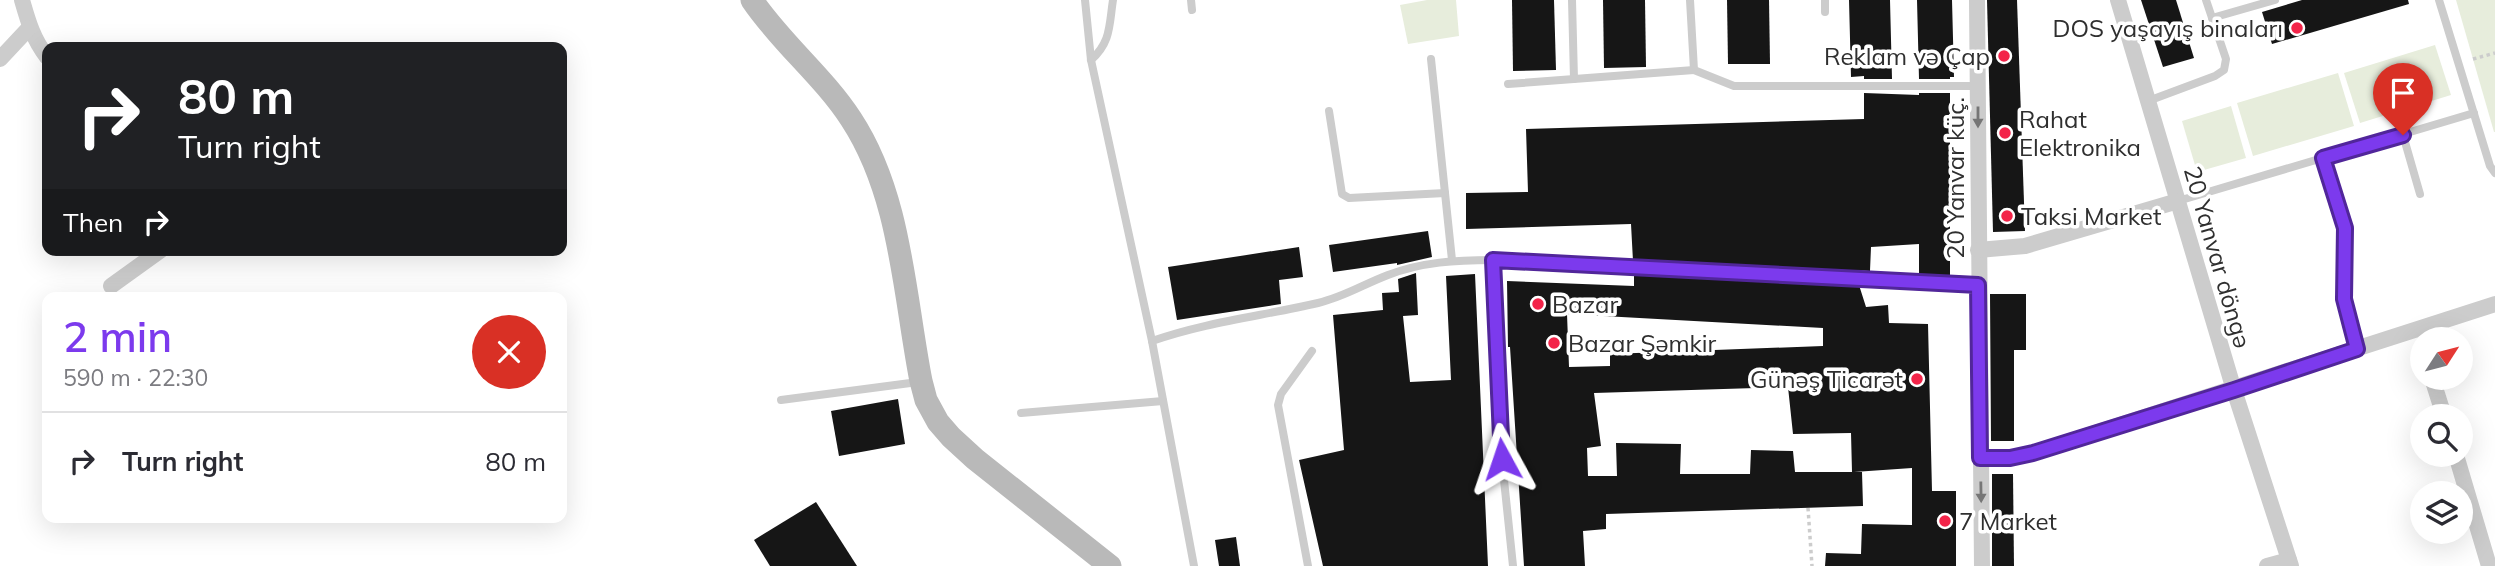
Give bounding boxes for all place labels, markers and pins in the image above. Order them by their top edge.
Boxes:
place label: DOS yaşayış binaları [2053,13,2283,43]
marker: DOS yaşayış binaları [2289,20,2305,36]
place label: Reklam və Çap [1824,41,1990,71]
marker: Reklam və Çap [1996,48,2012,64]
pin [2373,63,2433,135]
place label: Rahat Elektronika [2019,104,2141,162]
marker: Rahat Elektronika [1997,125,2013,141]
place label: Taksi Market [2021,201,2161,231]
marker: Taksi Market [1999,208,2015,224]
place label: Bazar [1552,289,1618,319]
marker: Bazar [1530,296,1546,312]
place label: Bazar Şəmkir [1568,328,1717,358]
marker: Bazar Şəmkir [1546,335,1562,351]
place label: Günəş Ticarət [1750,364,1903,394]
marker: Günəş Ticarət [1909,371,1925,387]
place label: 7 Market [1959,506,2057,536]
marker: 7 Market [1937,513,1953,529]

